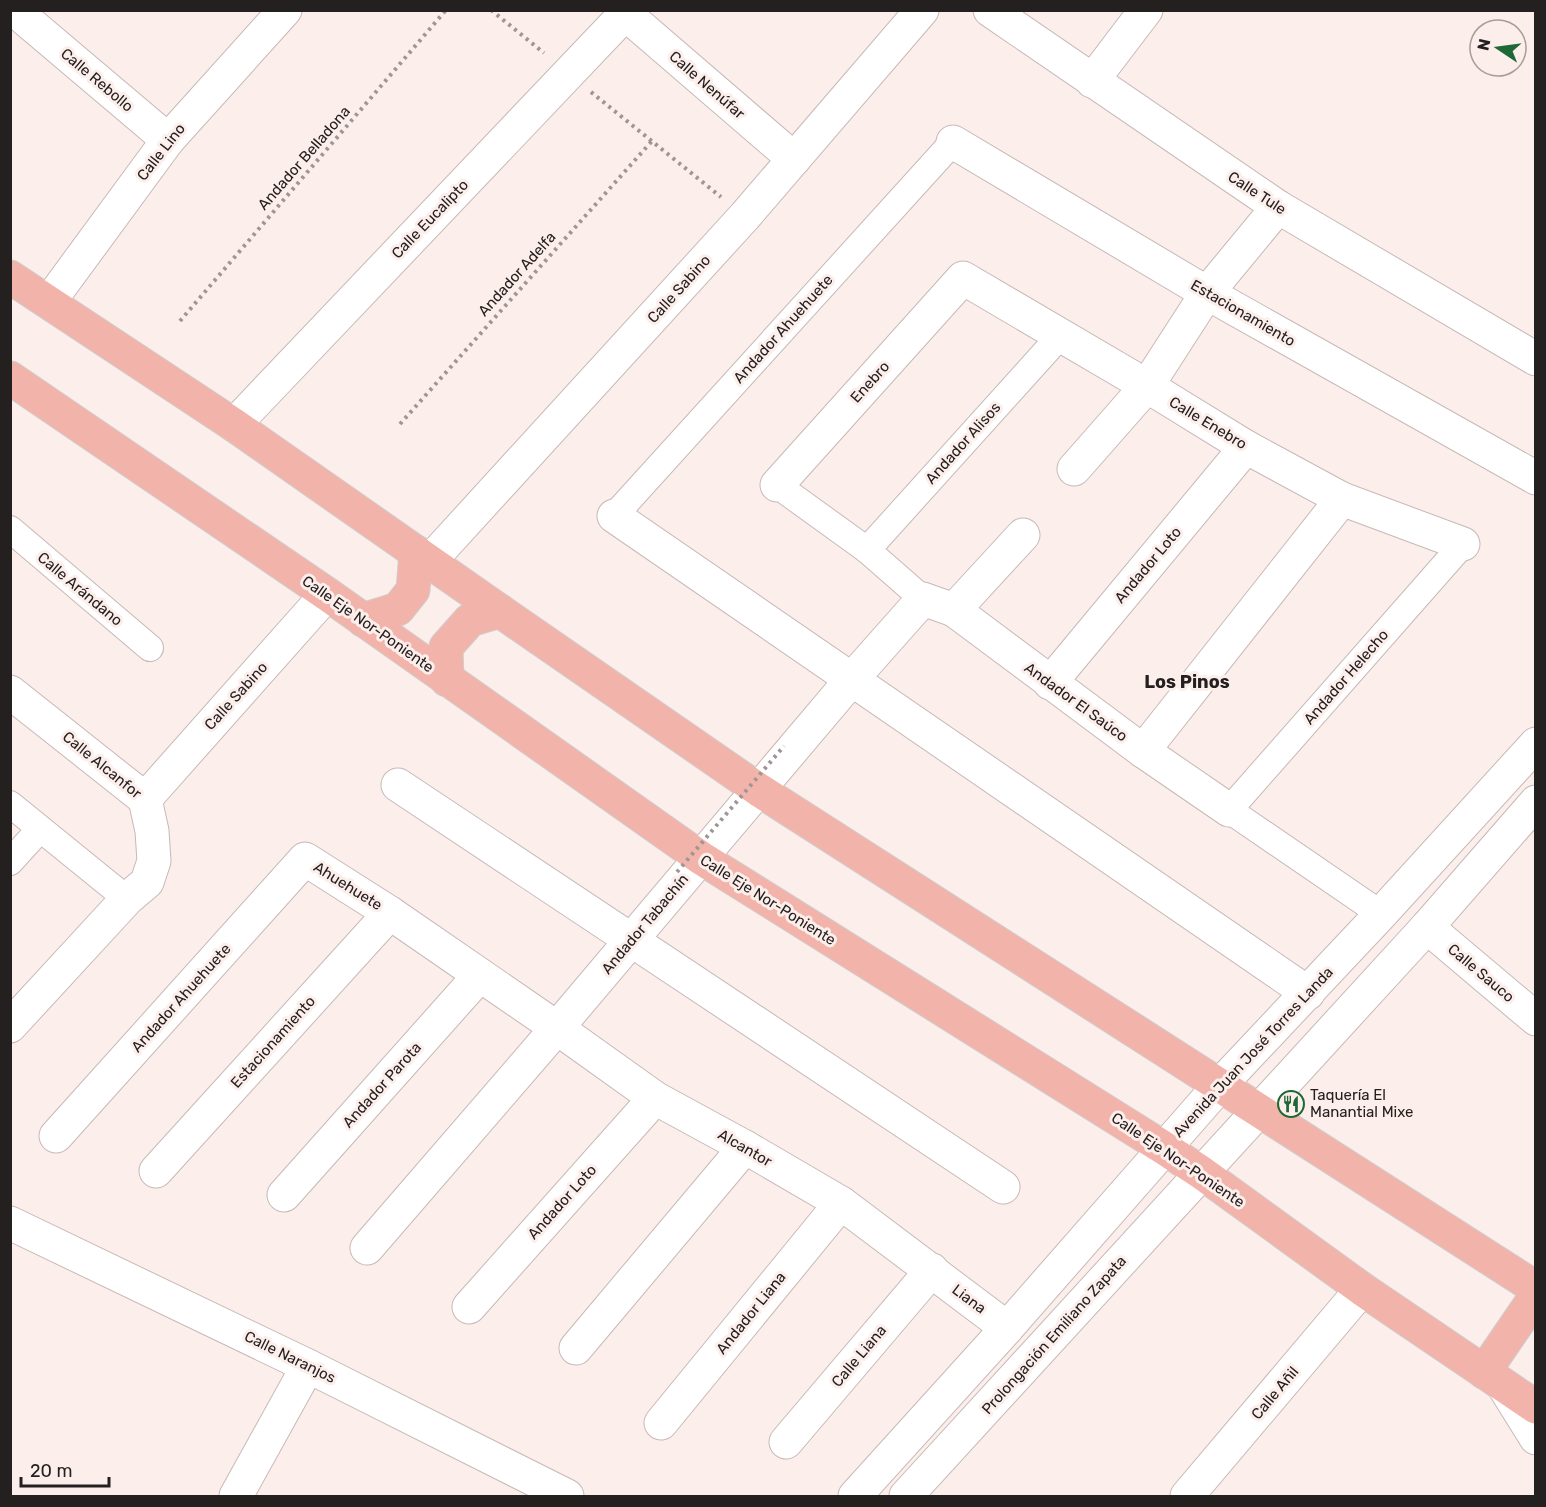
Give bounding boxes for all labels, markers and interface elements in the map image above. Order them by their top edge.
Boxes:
north arrow [1468,18,1528,78]
text: N [1473,37,1494,52]
street label: Calle Rebollo [57,44,137,116]
street label: Calle Nenúfar [666,47,749,123]
street label: Andador Belladona [254,102,354,214]
street label: Calle Lino [133,120,189,184]
street label: Calle Tule [1224,168,1290,218]
street label: Calle Eucalipto [388,176,472,262]
street label: Andador Adelfa [474,228,560,320]
street label: Calle Sabino [644,251,714,327]
street label: Andador Ahuehuete [729,271,837,387]
street label: Estacionamiento [1188,276,1298,350]
street label: Enebro [847,358,893,406]
street label: Calle Enebro [1166,393,1250,453]
street label: Andador Alisos [922,398,1005,488]
street label: Andador Loto [1111,523,1185,607]
street label: Calle Arándano [34,548,126,630]
street label: Calle Eje Nor-Poniente [299,572,437,676]
street label: Andador Helecho [1300,626,1392,728]
street label: Calle Sabino [201,658,271,734]
street label: Andador El Saúco [1021,659,1131,745]
district label: Los Pinos [1144,671,1230,693]
street label: Calle Alcanfor [59,728,145,803]
street label: Calle Eje Nor-Poniente [697,851,839,949]
street label: Ahuehuete [310,858,386,914]
street label: Andador Tabachín [598,870,692,978]
street label: Andador Ahuehuete [127,940,235,1056]
street label: Calle Sauco [1444,940,1518,1006]
street label: Avenida Juan José Torres Landa [1169,963,1337,1141]
street label: Estacionamiento [227,992,319,1092]
street label: Andador Parota [339,1039,425,1131]
place label: Taquería El Manantial Mixe [1310,1086,1413,1121]
restaurant icon: Taquería El Manantial Mixe [1276,1089,1306,1119]
street label: Calle Eje Nor-Poniente [1108,1109,1248,1211]
street label: Alcantor [715,1125,775,1171]
street label: Andador Loto [524,1161,600,1243]
street label: Prolongación Emiliano Zapata [978,1252,1130,1418]
street label: Andador Liana [712,1268,790,1358]
street label: Liana [949,1280,989,1318]
street label: Calle Liana [828,1321,890,1391]
street label: Calle Naranjos [241,1327,339,1387]
street label: Calle Añil [1248,1363,1302,1423]
scale bar [21,1450,110,1488]
text: 20 m [30,1460,72,1482]

